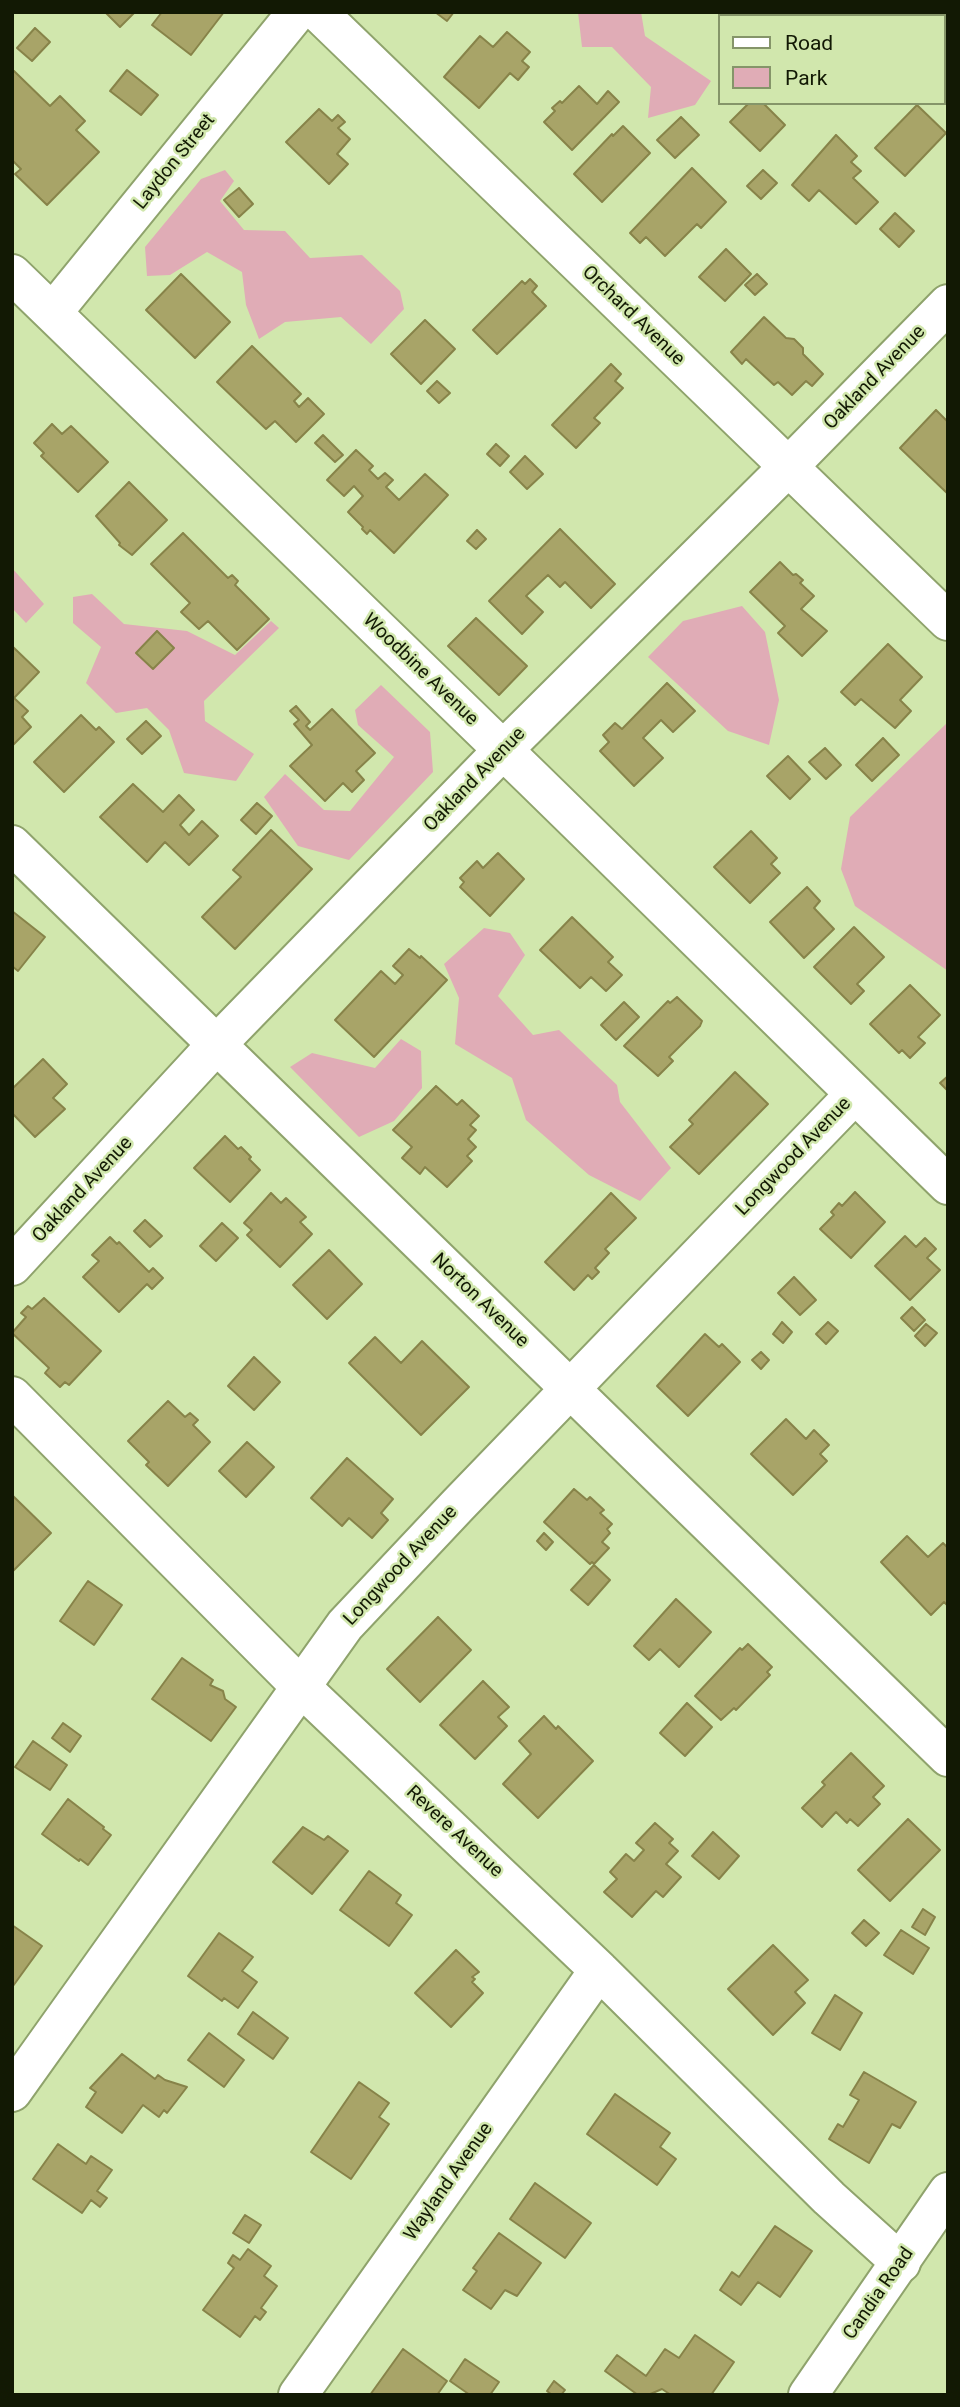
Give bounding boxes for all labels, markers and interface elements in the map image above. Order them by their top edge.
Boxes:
legend [718,14,946,105]
text: Road [785,31,833,55]
text: Park [785,66,827,90]
street label: Laydon Street [130,110,220,214]
street label: Orchard Avenue [577,261,689,371]
street label: Oakland Avenue [820,321,930,435]
street label: Woodbine Avenue [358,609,482,731]
street label: Oakland Avenue [420,723,530,837]
street label: Longwood Avenue [732,1093,856,1221]
street label: Oakland Avenue [28,1132,138,1248]
street label: Norton Avenue [427,1249,533,1353]
street label: Longwood Avenue [340,1501,462,1631]
street label: Revere Avenue [401,1781,507,1883]
street label: Wayland Avenue [400,2119,498,2245]
street label: Candia Road [839,2244,919,2344]

